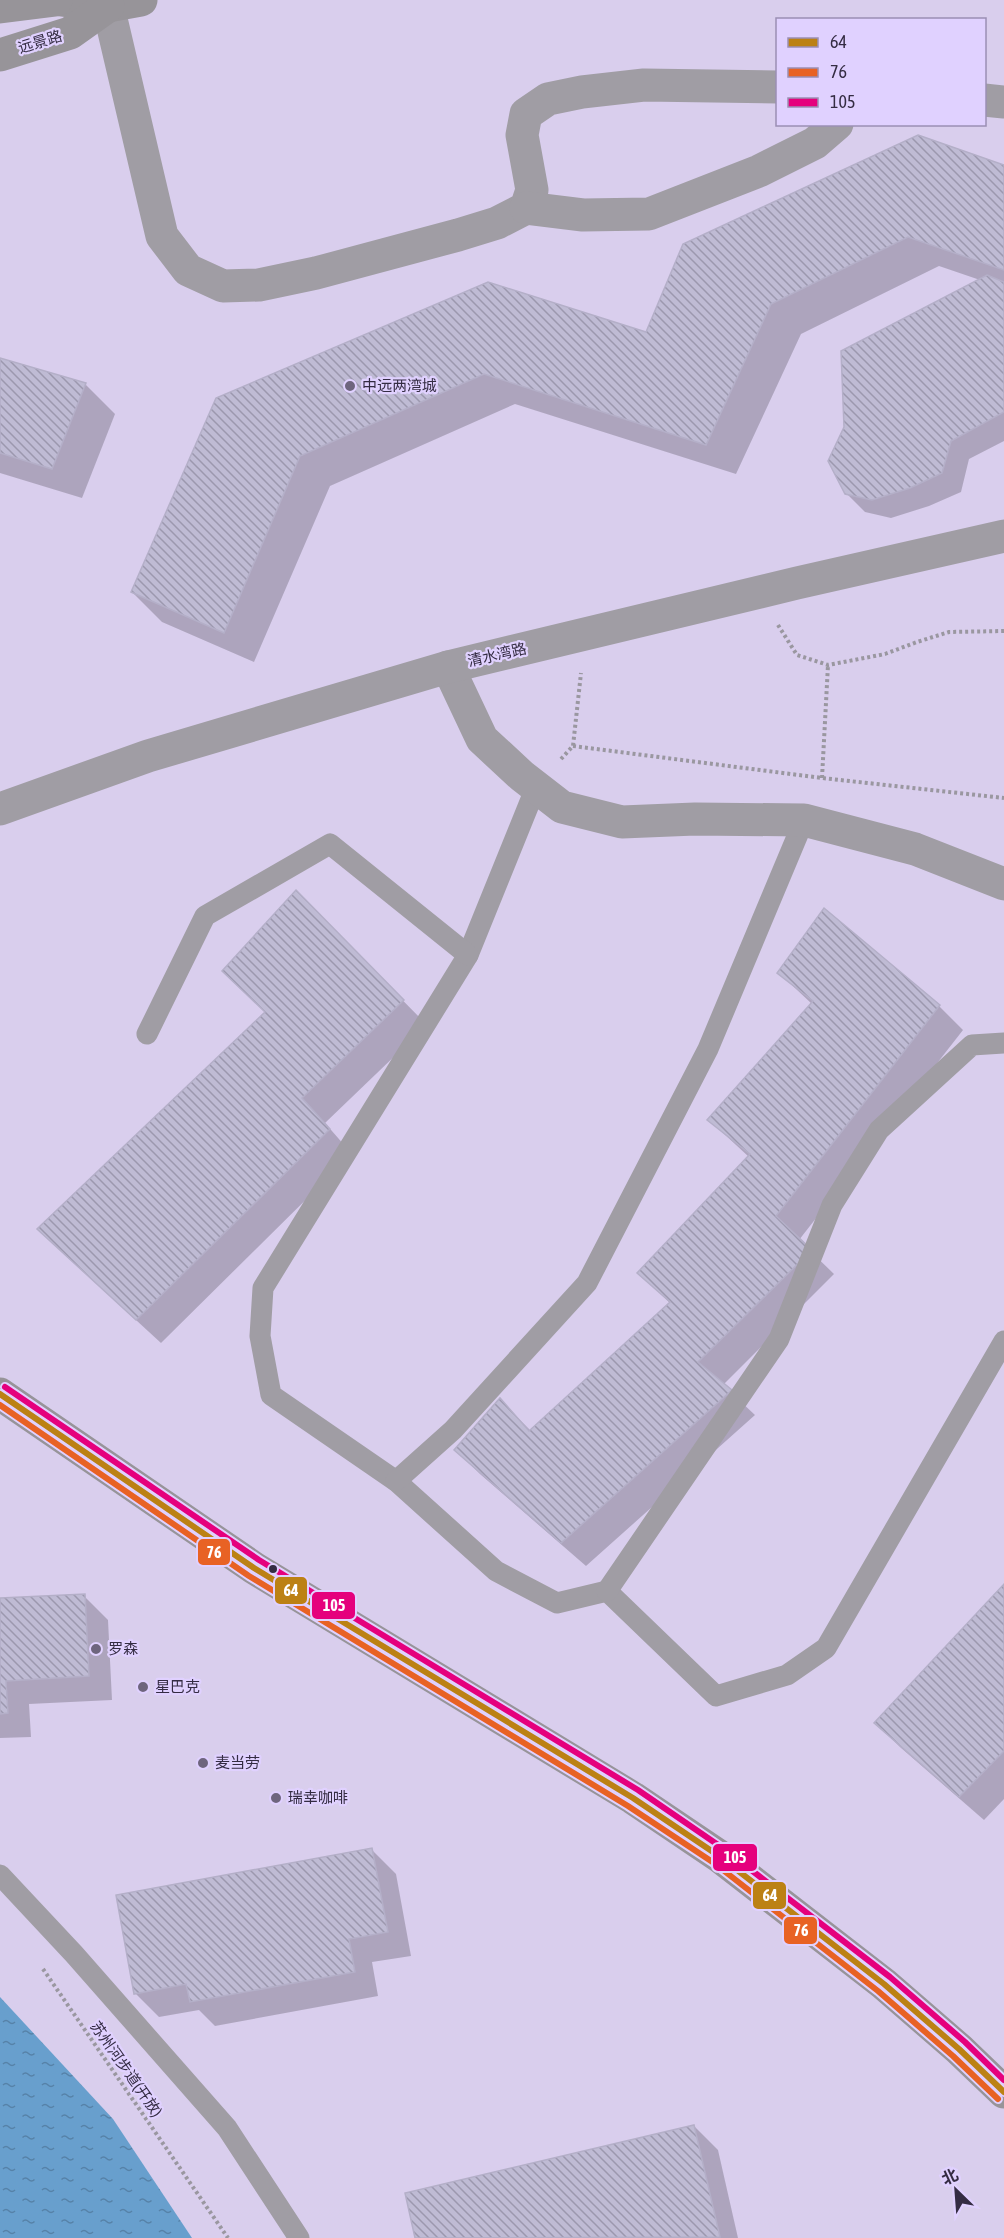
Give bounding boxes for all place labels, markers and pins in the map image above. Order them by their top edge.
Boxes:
place label: 中远两湾城 [362,377,437,394]
marker: 中远两湾城 [343,379,357,393]
unlabelled marker [267,1563,279,1575]
place label: 罗森 [108,1640,138,1657]
marker: 罗森 [89,1642,103,1656]
place label: 星巴克 [155,1678,200,1695]
marker: 星巴克 [136,1680,150,1694]
place label: 麦当劳 [215,1754,260,1771]
marker: 麦当劳 [196,1756,210,1770]
place label: 瑞幸咖啡 [288,1789,348,1806]
marker: 瑞幸咖啡 [269,1791,283,1805]

